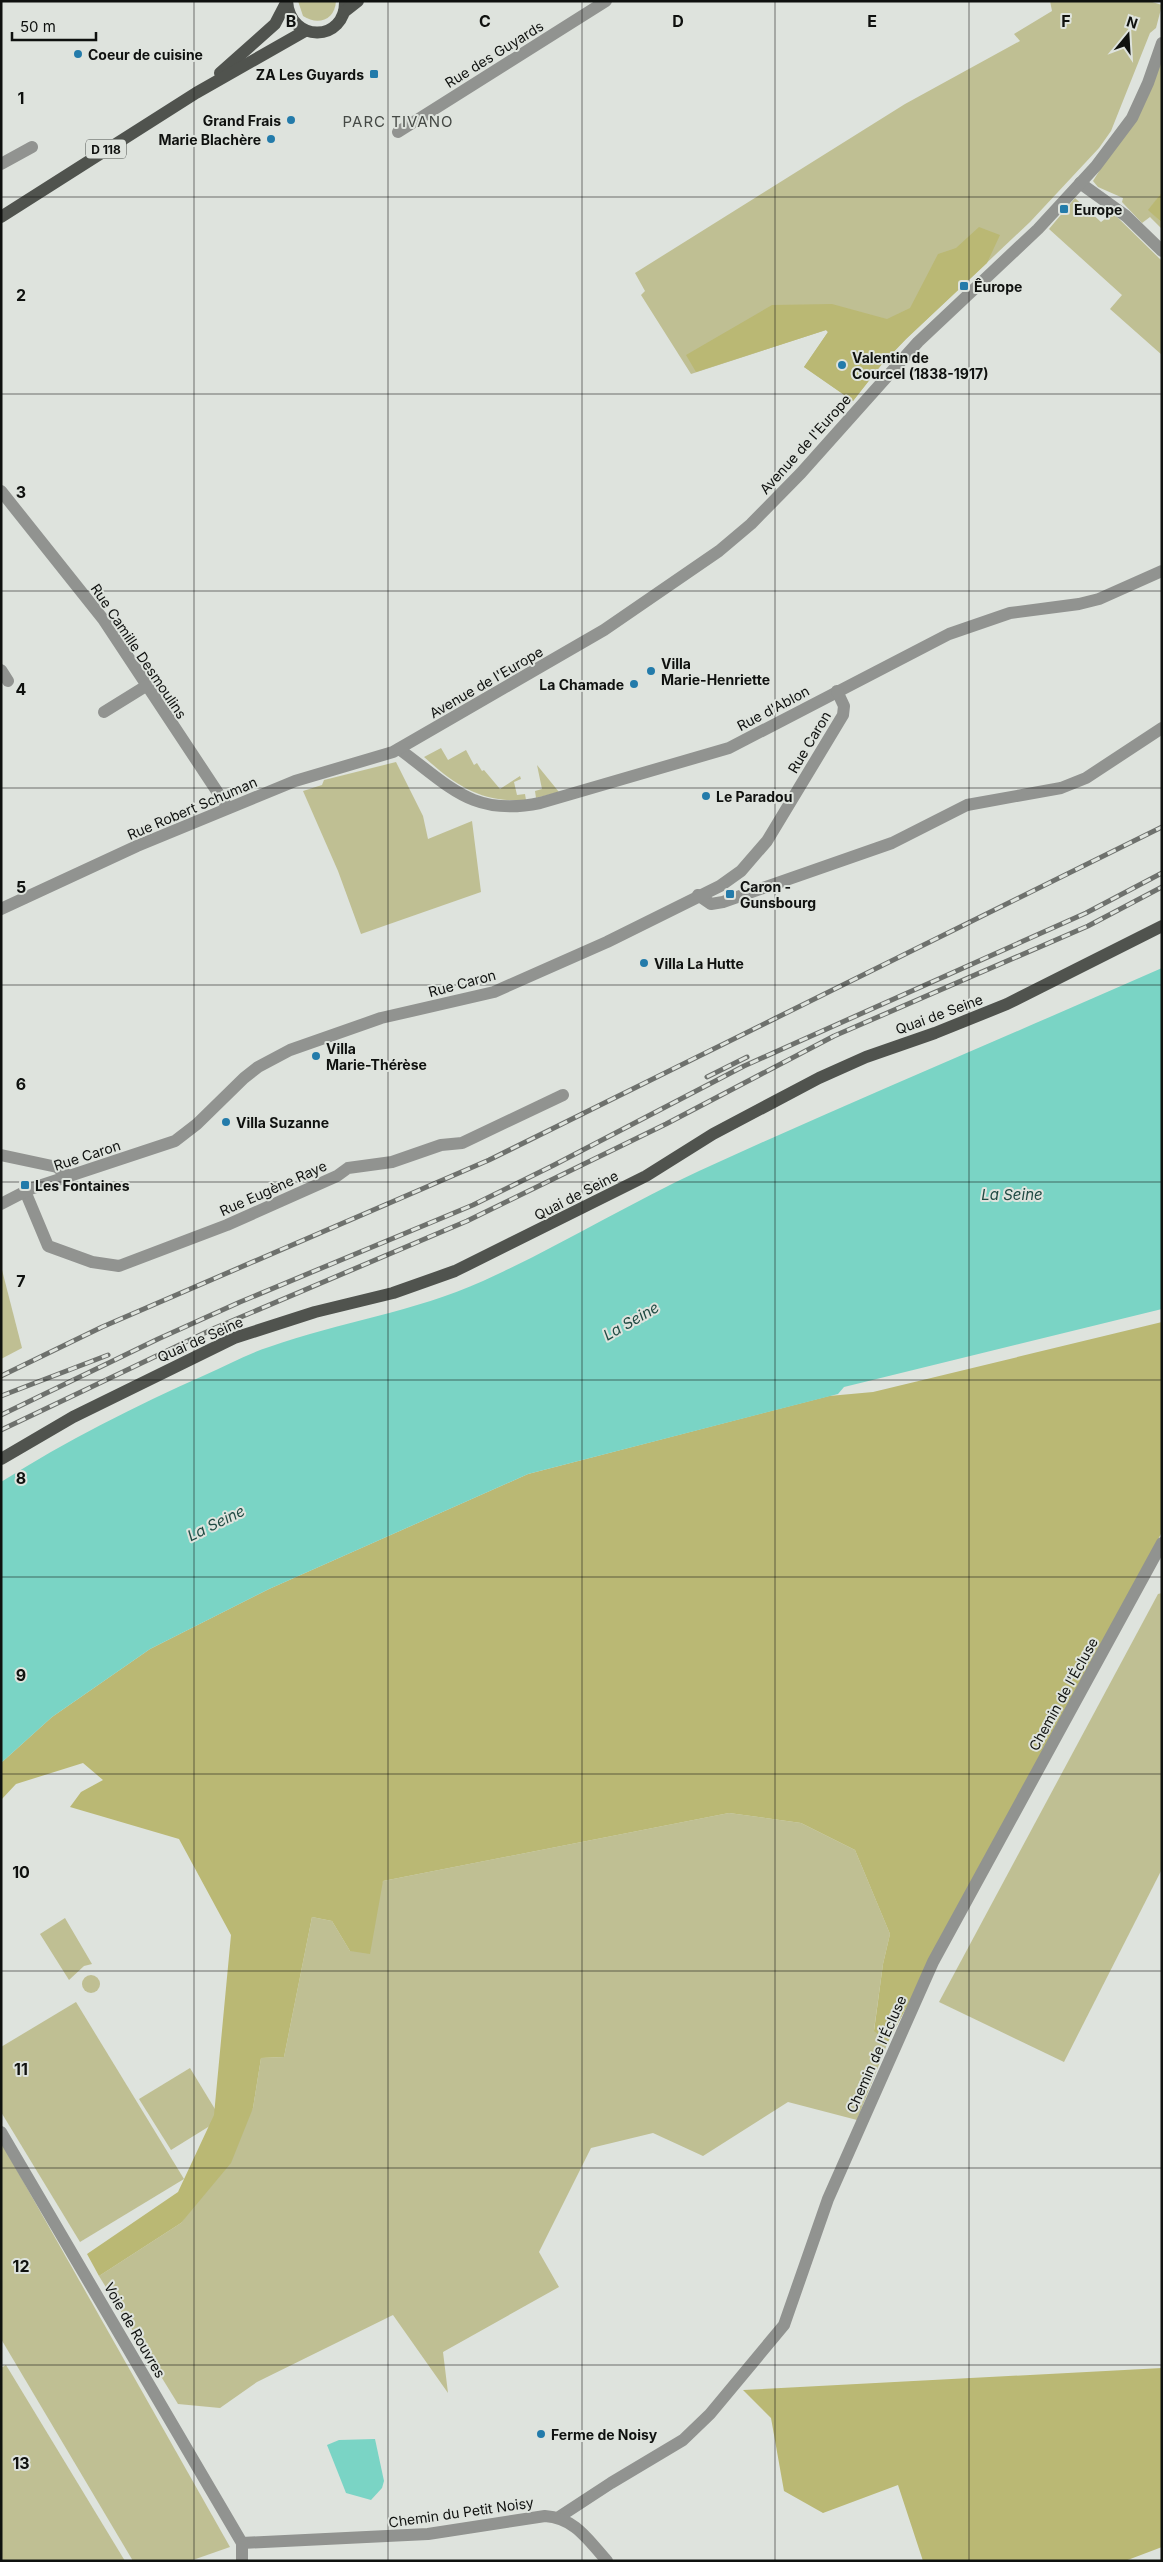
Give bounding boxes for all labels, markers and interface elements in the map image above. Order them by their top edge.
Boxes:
scale bar [12,10,96,42]
north arrow [1103,10,1153,60]
text: B [286,11,296,31]
text: C [479,11,491,31]
text: D [672,11,684,31]
text: E [867,11,877,31]
text: F [1061,11,1071,31]
text: N [1124,12,1140,32]
text: 50 m [20,17,56,36]
street label: Rue des Guyards [442,17,546,91]
place label: Coeur de cuisine [88,46,203,63]
marker: Coeur de cuisine [72,48,84,60]
place label: ZA Les Guyards [256,66,364,83]
marker: ZA Les Guyards [368,68,380,80]
text: 1 [18,88,24,108]
place label: Grand Frais [203,112,281,129]
district label: PARC TIVANO [343,112,453,131]
marker: Grand Frais [285,114,297,126]
place label: Marie Blachère [158,131,261,148]
marker: Marie Blachère [265,133,277,145]
road number: D 118 [86,140,126,158]
place label: Europe [1074,201,1122,218]
marker: Europe [1058,203,1070,215]
place label: Êurope [974,277,1022,295]
marker: Êurope [958,280,970,292]
text: 2 [16,285,26,305]
place label: Valentin de Courcel (1838-1917) [852,349,988,382]
marker: Valentin de Courcel (1838-1917) [836,359,848,371]
street label: Avenue de l'Europe [756,391,854,497]
text: 3 [16,482,26,502]
street label: Rue Camille Desmoulins [87,580,191,722]
street label: Avenue de l'Europe [426,643,546,721]
place label: Villa Marie-Henriette [661,655,770,688]
marker: Villa Marie-Henriette [645,665,657,677]
place label: La Chamade [539,676,624,693]
marker: La Chamade [628,678,640,690]
text: 4 [16,679,27,699]
street label: Rue d'Ablon [734,682,812,734]
street label: Rue Caron [784,708,834,776]
street label: Rue Robert Schuman [125,773,259,843]
place label: Le Paradou [716,788,792,805]
marker: Le Paradou [700,790,712,802]
text: 5 [16,877,26,897]
place label: Caron - Gunsbourg [740,878,816,911]
marker: Caron - Gunsbourg [724,888,736,900]
place label: Villa La Hutte [654,955,744,972]
marker: Villa La Hutte [638,957,650,969]
street label: Rue Caron [426,966,498,1000]
street label: Quai de Seine [893,990,985,1038]
place label: Villa Marie-Thérèse [326,1040,427,1073]
marker: Villa Marie-Thérèse [310,1050,322,1062]
text: 6 [16,1074,26,1094]
place label: Villa Suzanne [236,1114,329,1131]
marker: Villa Suzanne [220,1116,232,1128]
street label: Rue Caron [51,1136,123,1174]
street label: Rue Eugène Raye [217,1157,329,1219]
street label: Quai de Seine [531,1167,621,1223]
place label: Les Fontaines [35,1177,130,1194]
marker: Les Fontaines [19,1179,31,1191]
water label: La Seine [981,1185,1043,1204]
text: 7 [16,1271,26,1291]
water label: La Seine [600,1297,662,1345]
street label: Quai de Seine [155,1313,245,1365]
text: 8 [16,1468,26,1488]
water label: La Seine [184,1501,248,1545]
street label: Chemin de l'Écluse [1025,1635,1101,1753]
text: 9 [16,1665,26,1685]
text: 10 [12,1862,30,1882]
street label: Chemin de l'Écluse [843,1993,909,2115]
text: 11 [14,2059,28,2079]
text: 12 [13,2256,29,2276]
street label: Voie de Rouvres [101,2279,169,2381]
place label: Ferme de Noisy [551,2426,658,2443]
marker: Ferme de Noisy [535,2428,547,2440]
text: 13 [12,2453,30,2473]
street label: Chemin du Petit Noisy [387,2493,535,2531]

